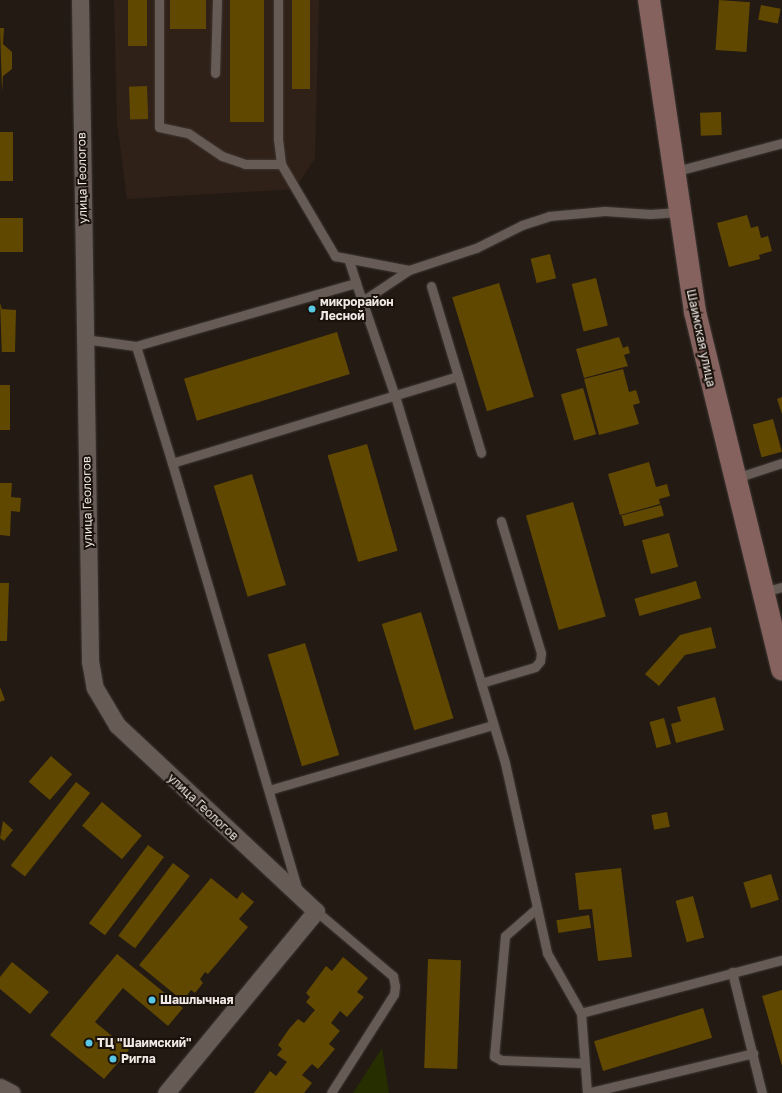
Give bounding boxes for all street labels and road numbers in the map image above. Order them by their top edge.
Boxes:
street label: улица Геологов [74,132,90,224]
street label: Шаимская улица [684,288,718,388]
street label: улица Геологов [79,456,95,548]
street label: улица Геологов [165,771,241,843]

